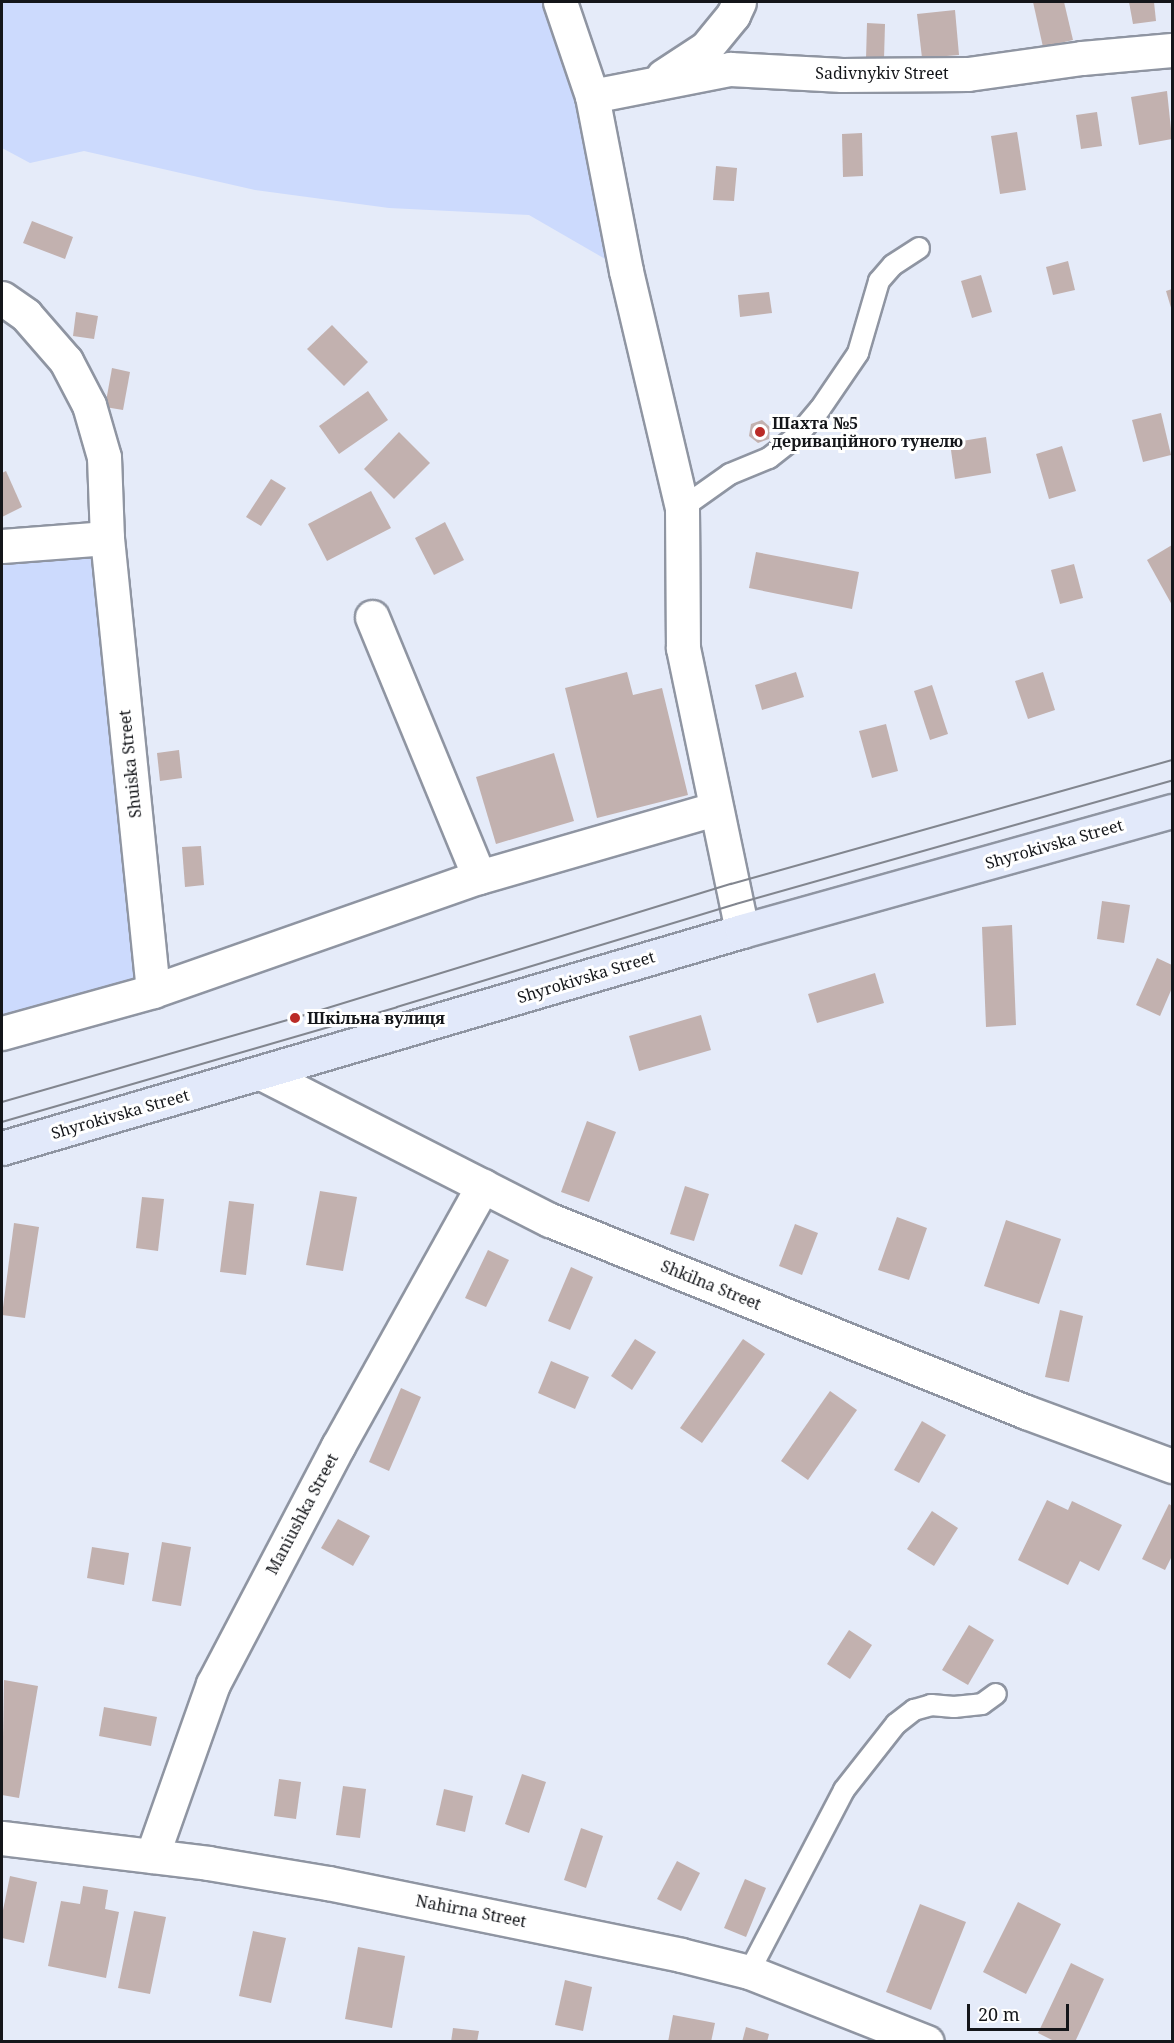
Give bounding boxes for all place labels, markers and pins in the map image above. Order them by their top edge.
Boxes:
place label: Шахта №5 дериваційного тунелю [772,413,963,451]
marker: Шахта №5 дериваційного тунелю [753,425,767,439]
place label: Шкільна вулиця [307,1008,445,1028]
marker: Шкільна вулиця [288,1011,302,1025]

